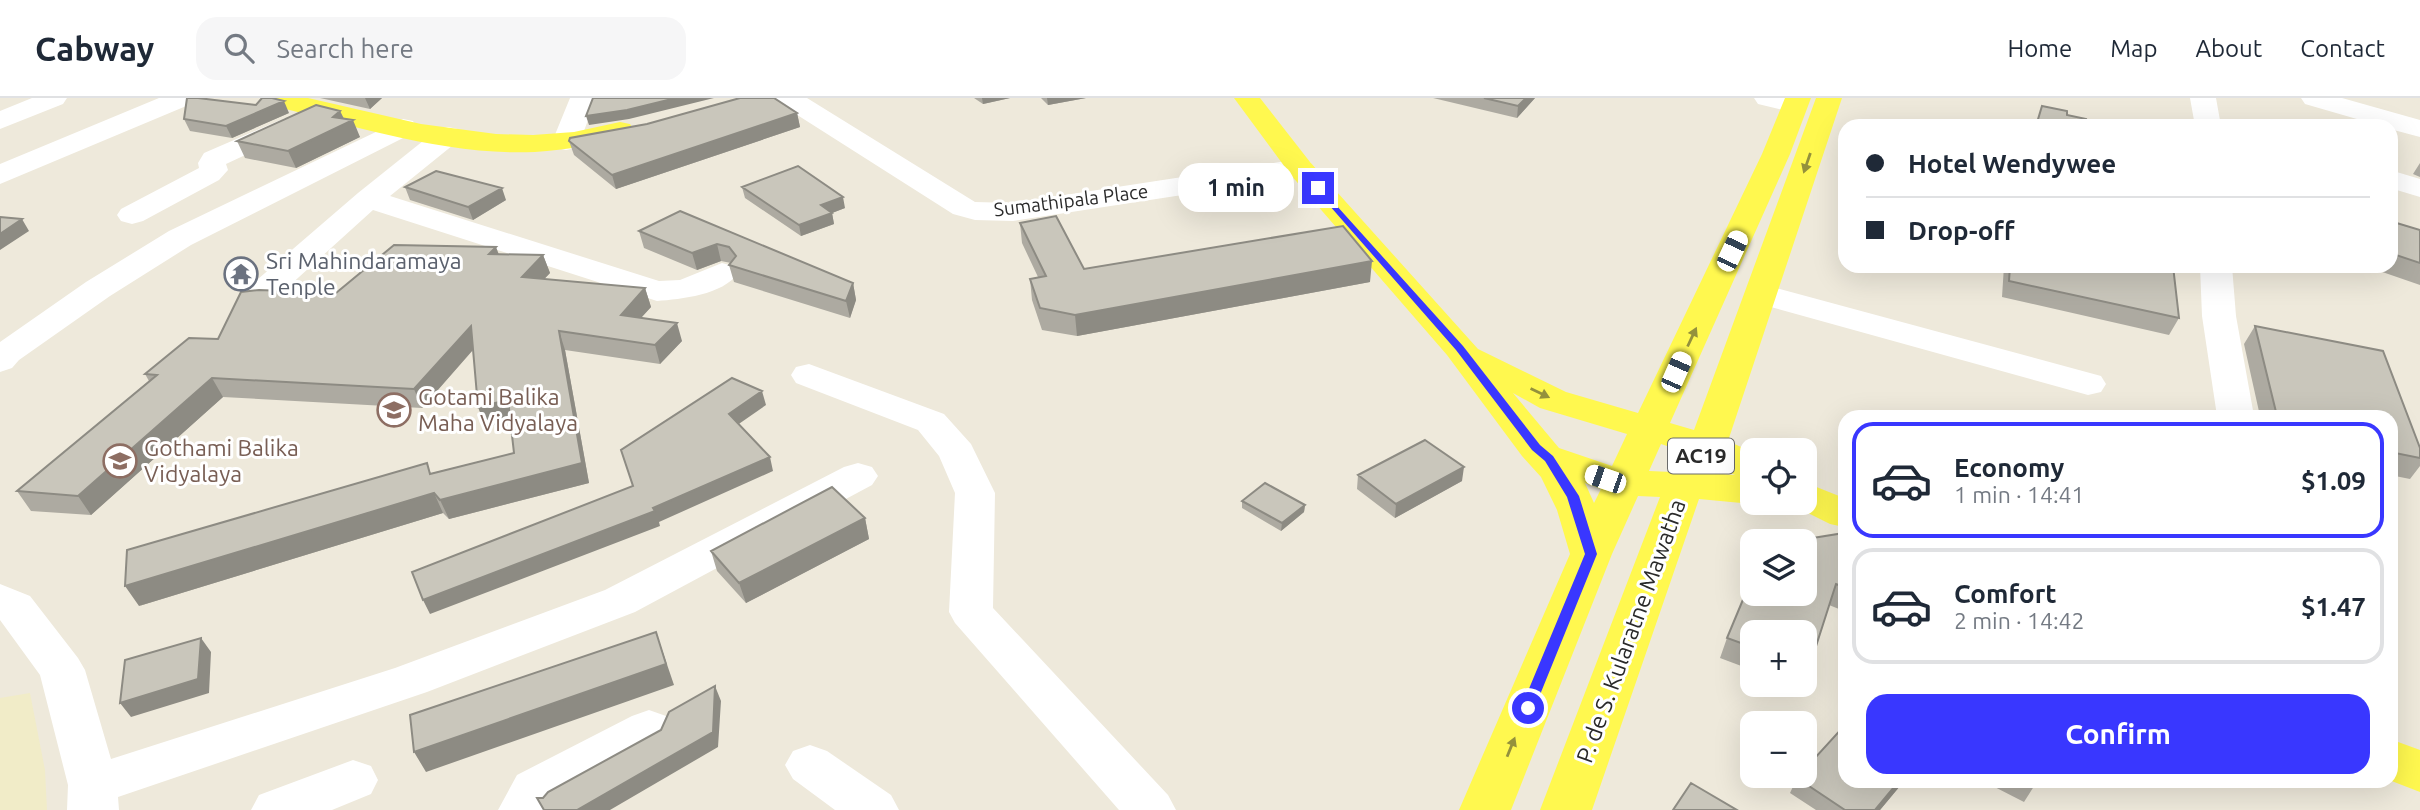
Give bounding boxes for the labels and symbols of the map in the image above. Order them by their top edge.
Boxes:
one-way arrow [1801,152,1812,173]
callout: 1 min [1178,164,1294,212]
route end [1302,172,1334,204]
street label: Sumathipala Place [993,180,1149,220]
car [1714,228,1751,274]
place label: Sri Mahindaramaya Tenple [266,248,462,299]
temple icon: Sri Mahindaramaya Tenple [222,255,260,293]
one-way arrow [1686,327,1698,347]
car [1658,349,1695,395]
place label: Gotami Balika Maha Vidyalaya [418,384,578,435]
one-way arrow [1530,388,1550,399]
school or university icon: Gotami Balika Maha Vidyalaya [375,391,413,429]
place label: Gothami Balika Vidyalaya [144,435,299,486]
road number: AC19 [1668,438,1734,474]
school or university icon: Gothami Balika Vidyalaya [101,442,139,480]
car [1582,462,1629,496]
street label: P. de S. Kularatne Mawatha [1571,496,1690,766]
route start [1512,692,1544,724]
one-way arrow [1506,736,1517,757]

